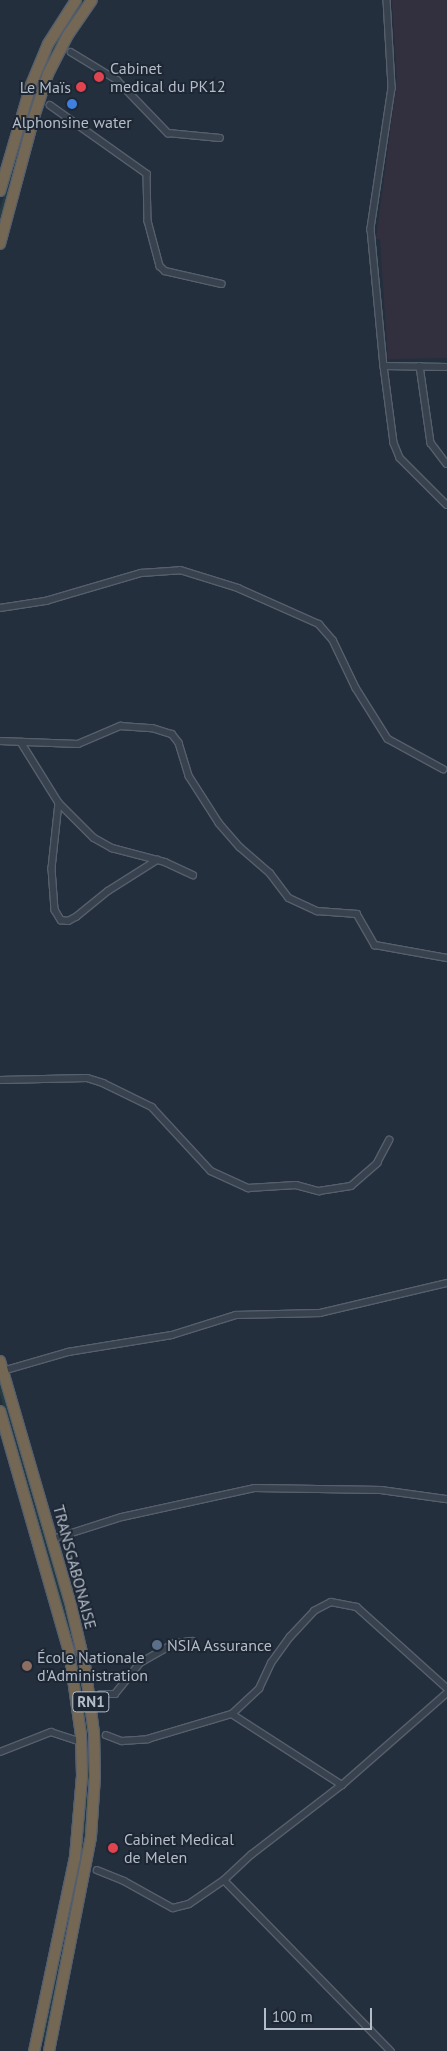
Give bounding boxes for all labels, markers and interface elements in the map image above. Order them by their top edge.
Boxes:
place label: Cabinet medical du PK12 [110,58,226,96]
marker: Cabinet medical du PK12 [92,70,106,84]
place label: Le Maïs [20,77,71,97]
marker: Le Maïs [75,81,87,93]
marker: Alphonsine water [66,98,78,110]
place label: Alphonsine water [12,112,132,132]
street label: TRANSGABONAISE [49,1503,101,1631]
place label: NSIA Assurance [167,1635,273,1655]
marker: NSIA Assurance [151,1639,163,1651]
place label: École Nationale d'Administration [37,1647,148,1685]
marker: École Nationale d'Administration [21,1660,33,1672]
road number: RN1 [72,1690,110,1714]
place label: Cabinet Medical de Melen [124,1829,234,1867]
marker: Cabinet Medical de Melen [106,1841,120,1855]
scale bar [267,1998,374,2030]
text: 100 m [272,2007,313,2026]

